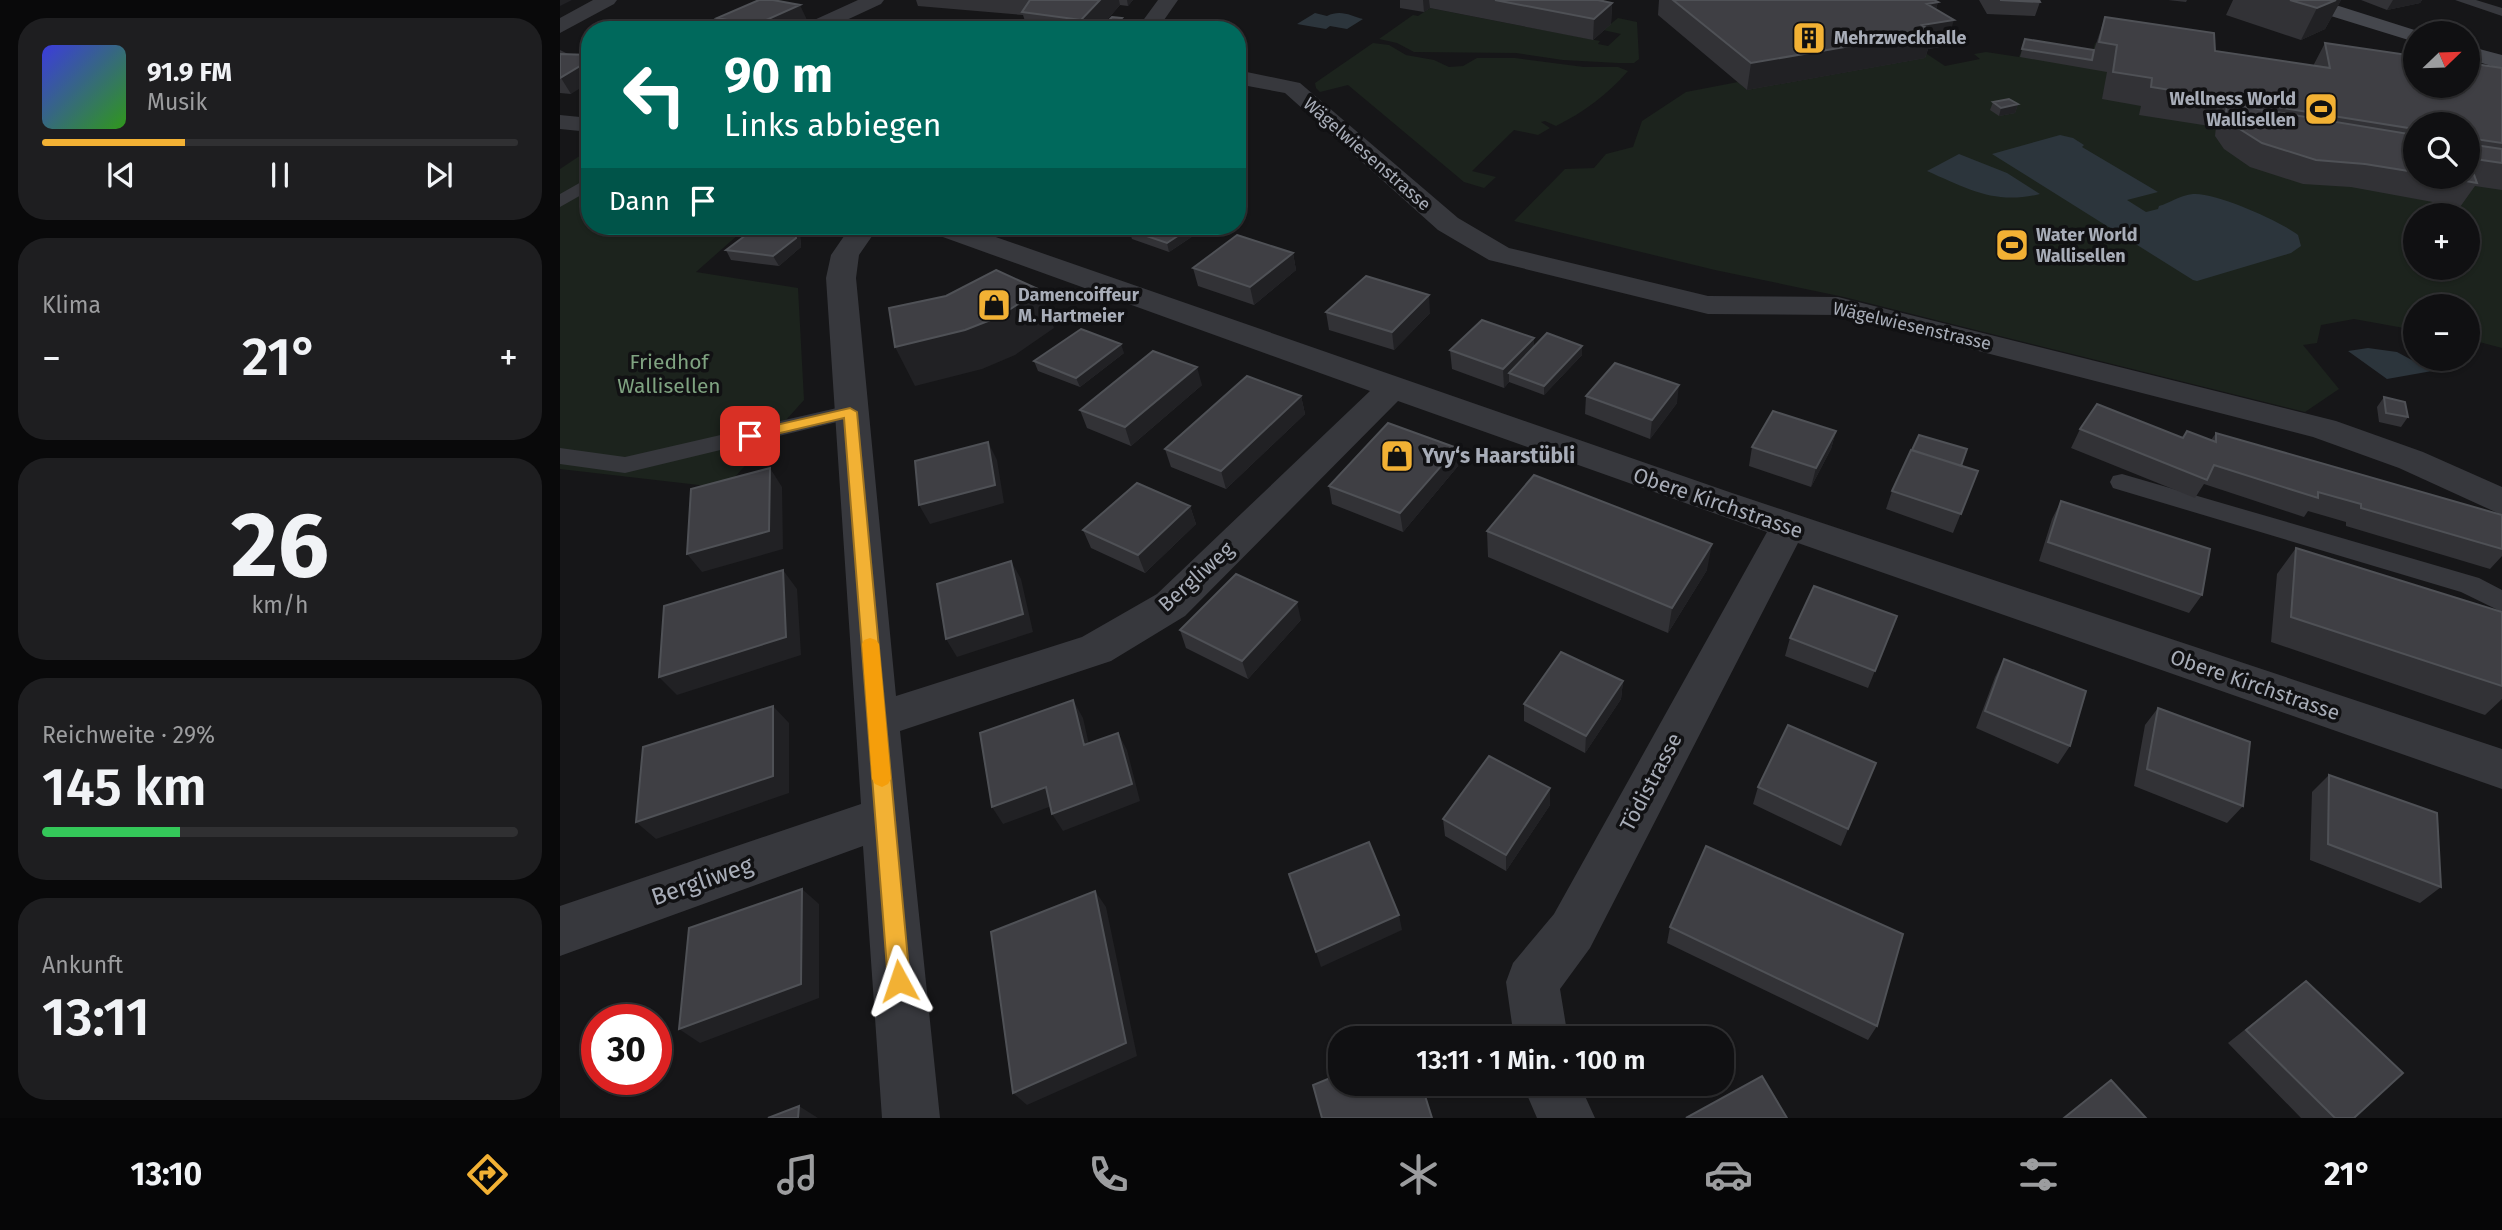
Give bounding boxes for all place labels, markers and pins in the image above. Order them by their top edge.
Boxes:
building icon: Mehrzweckhalle [1790,19,1828,57]
place label: Mehrzweckhalle [1834,27,1966,49]
place label: Wellness World Wallisellen [2170,88,2296,131]
sports icon: Wellness World Wallisellen [2302,90,2340,128]
place label: Water World Wallisellen [2036,224,2137,267]
sports icon: Water World Wallisellen [1993,226,2031,264]
place label: Damencoiffeur M. Hartmeier [1018,284,1140,327]
shop icon: Damencoiffeur M. Hartmeier [975,286,1013,324]
pin [720,406,780,466]
shop icon: Yvy‘s Haarstübli [1378,437,1416,475]
place label: Yvy‘s Haarstübli [1421,443,1575,469]

